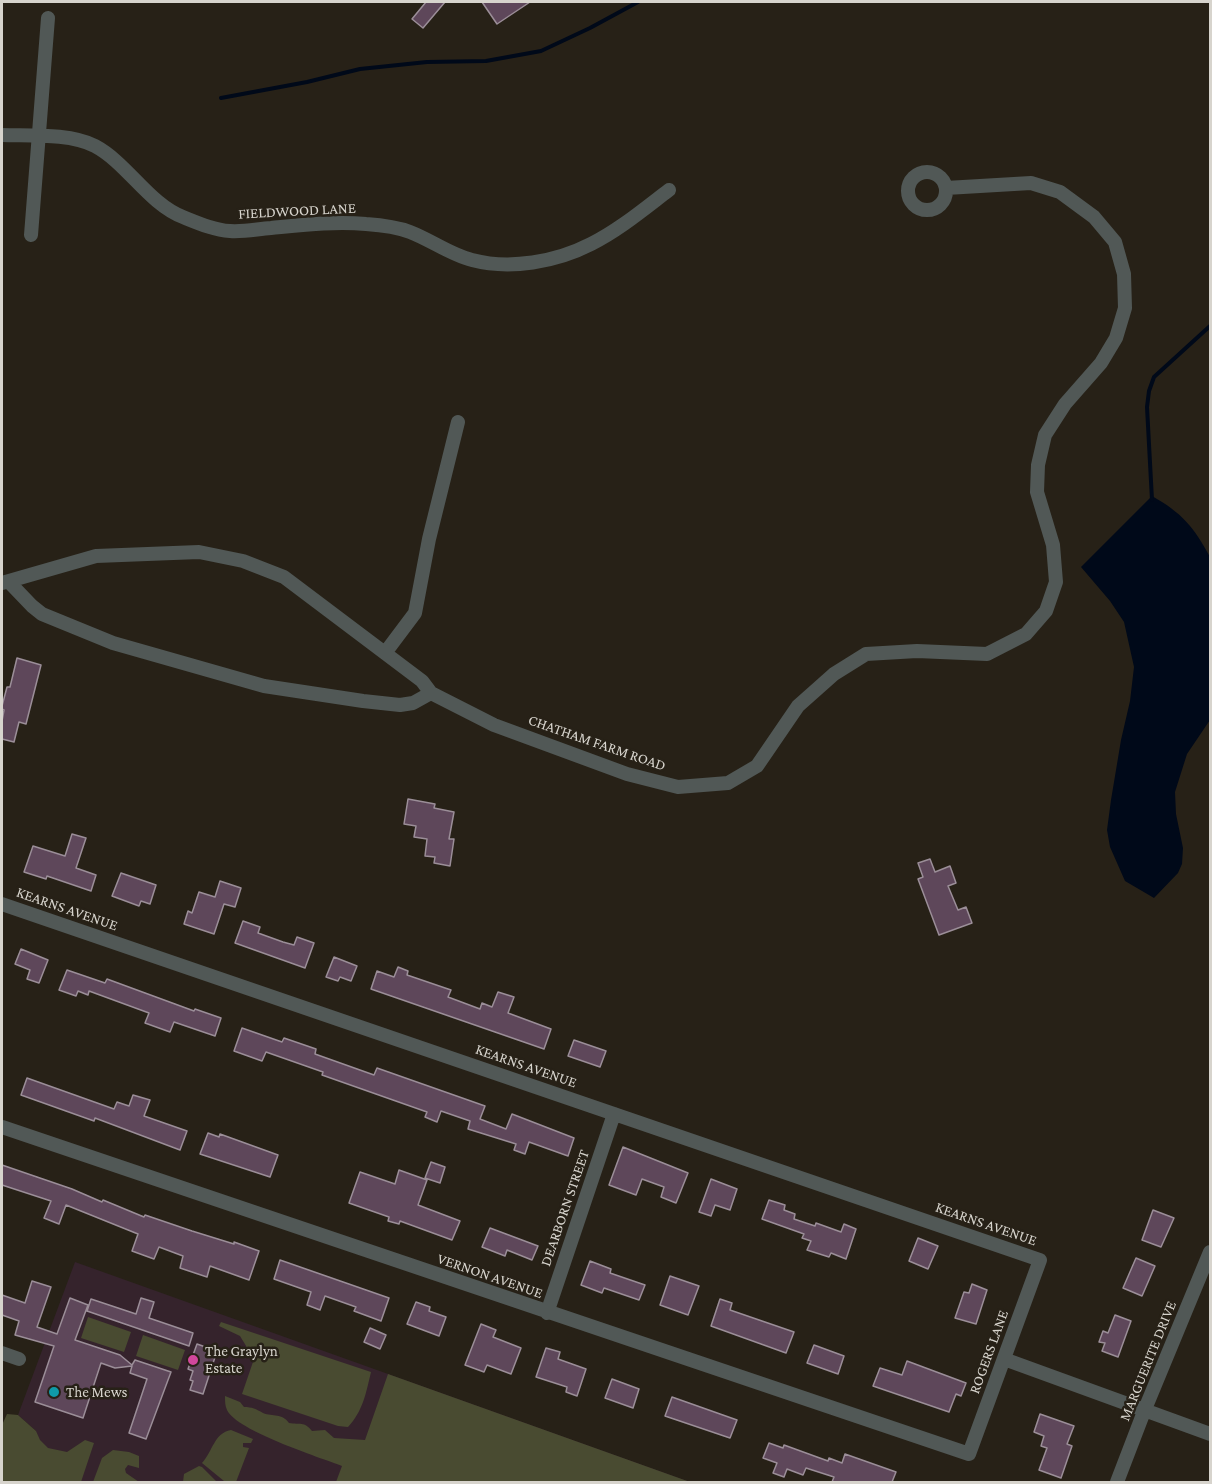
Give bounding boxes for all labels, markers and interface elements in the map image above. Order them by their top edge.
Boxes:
street label: FIELDWOOD LANE [238,199,356,223]
street label: CHATHAM FARM ROAD [526,711,668,775]
street label: KEARNS AVENUE [14,883,120,935]
street label: KEARNS AVENUE [473,1040,579,1092]
street label: DEARBORN STREET [537,1147,593,1269]
street label: KEARNS AVENUE [933,1198,1039,1250]
street label: VERNON AVENUE [435,1250,545,1302]
street label: MARGUERITE DRIVE [1116,1298,1180,1424]
street label: ROGERS LANE [966,1308,1012,1396]
place label: The Graylyn Estate [205,1342,278,1377]
marker: The Graylyn Estate [186,1353,200,1367]
place label: The Mews [66,1383,127,1401]
marker: The Mews [47,1385,61,1399]

